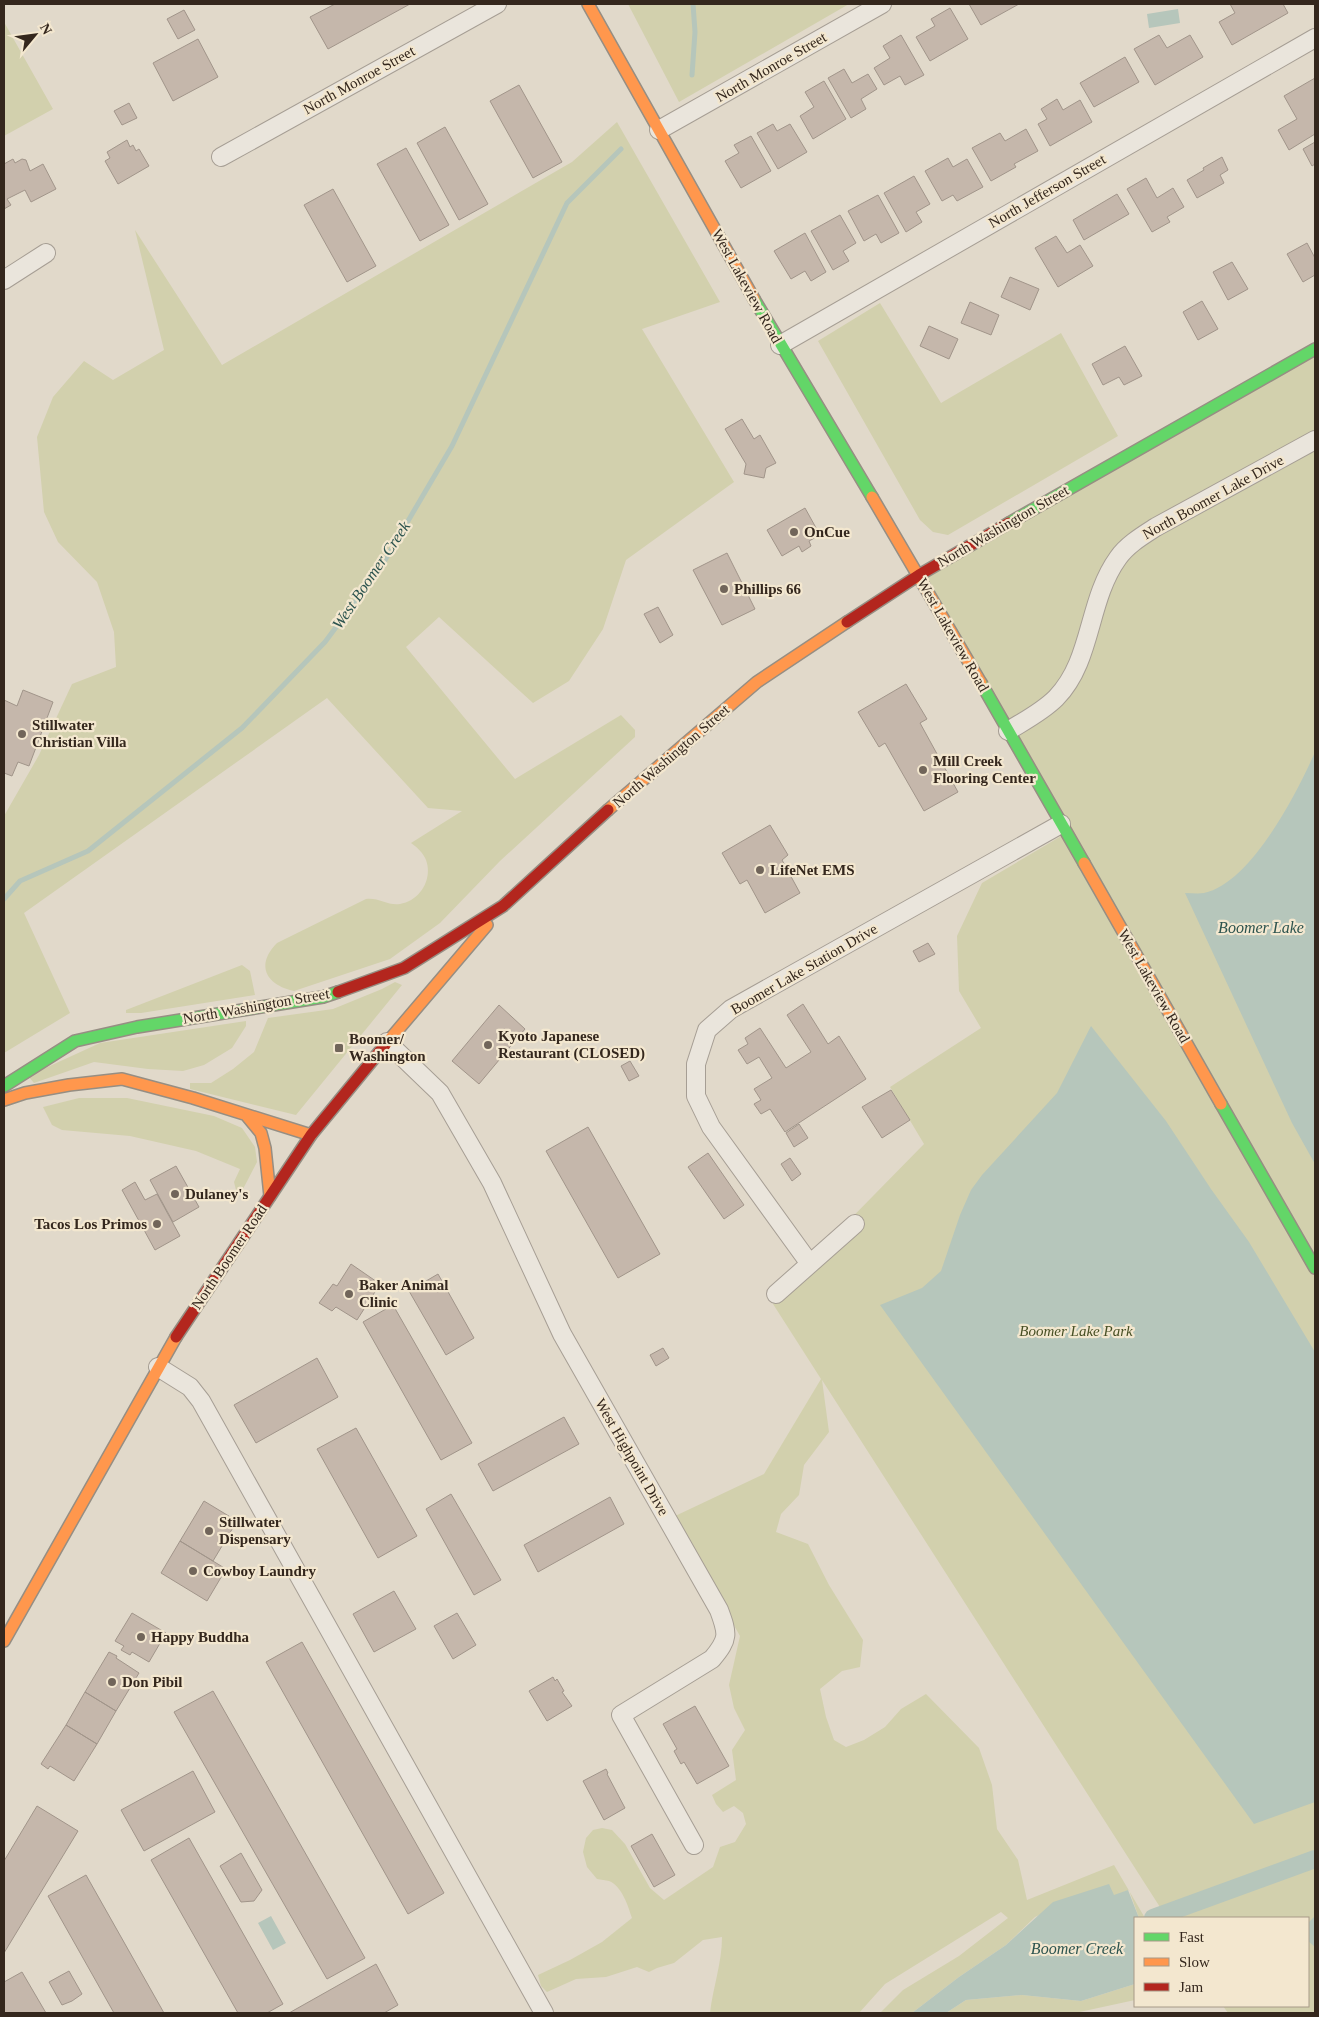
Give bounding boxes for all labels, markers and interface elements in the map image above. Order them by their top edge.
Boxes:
north arrow [10,10,60,60]
text: N [37,21,55,37]
street label: North Monroe Street [713,28,830,105]
street label: North Monroe Street [300,42,418,117]
street label: North Jefferson Street [986,151,1109,231]
street label: West Lakeview Road [709,226,785,346]
street label: North Boomer Lake Drive [1140,451,1287,542]
street label: North Washington Street [935,482,1072,570]
water label: West Boomer Creek [329,517,414,632]
place label: OnCue [804,524,850,540]
marker: OnCue [788,526,800,538]
street label: West Lakeview Road [914,576,992,695]
place label: Phillips 66 [734,581,802,597]
marker: Phillips 66 [718,583,730,595]
street label: North Washington Street [610,701,733,811]
place label: Stillwater Christian Villa [32,717,127,750]
marker: Stillwater Christian Villa [16,728,28,740]
place label: Mill Creek Flooring Center [933,753,1036,786]
marker: Mill Creek Flooring Center [917,764,929,776]
place label: LifeNet EMS [770,862,855,878]
marker: LifeNet EMS [754,864,766,876]
water label: Boomer Lake [1218,919,1304,936]
street label: Boomer Lake Station Drive [728,920,880,1017]
street label: West Lakeview Road [1115,927,1193,1046]
street label: North Washington Street [181,985,331,1027]
place label: Kyoto Japanese Restaurant (CLOSED) [498,1028,645,1062]
place label: Boomer/ Washington [349,1031,426,1064]
marker: Kyoto Japanese Restaurant (CLOSED) [482,1039,494,1051]
marker: Boomer/ Washington [333,1042,345,1054]
place label: Dulaney's [185,1186,249,1202]
marker: Dulaney's [169,1188,181,1200]
street label: North Boomer Road [188,1201,270,1312]
place label: Tacos Los Primos [34,1216,147,1232]
marker: Tacos Los Primos [151,1218,163,1230]
place label: Baker Animal Clinic [359,1277,448,1310]
marker: Baker Animal Clinic [343,1288,355,1300]
park label: Boomer Lake Park [1019,1323,1133,1339]
street label: West Highpoint Drive [592,1396,672,1518]
place label: Stillwater Dispensary [219,1514,291,1547]
marker: Stillwater Dispensary [203,1525,215,1537]
place label: Cowboy Laundry [203,1563,316,1579]
marker: Cowboy Laundry [187,1565,199,1577]
place label: Happy Buddha [151,1629,249,1645]
marker: Happy Buddha [135,1631,147,1643]
place label: Don Pibil [122,1674,182,1690]
marker: Don Pibil [106,1676,118,1688]
legend [1134,1917,1309,2007]
text: Fast [1179,1929,1205,1945]
water label: Boomer Creek [1031,1940,1124,1957]
text: Slow [1179,1954,1210,1970]
text: Jam [1179,1979,1203,1995]

